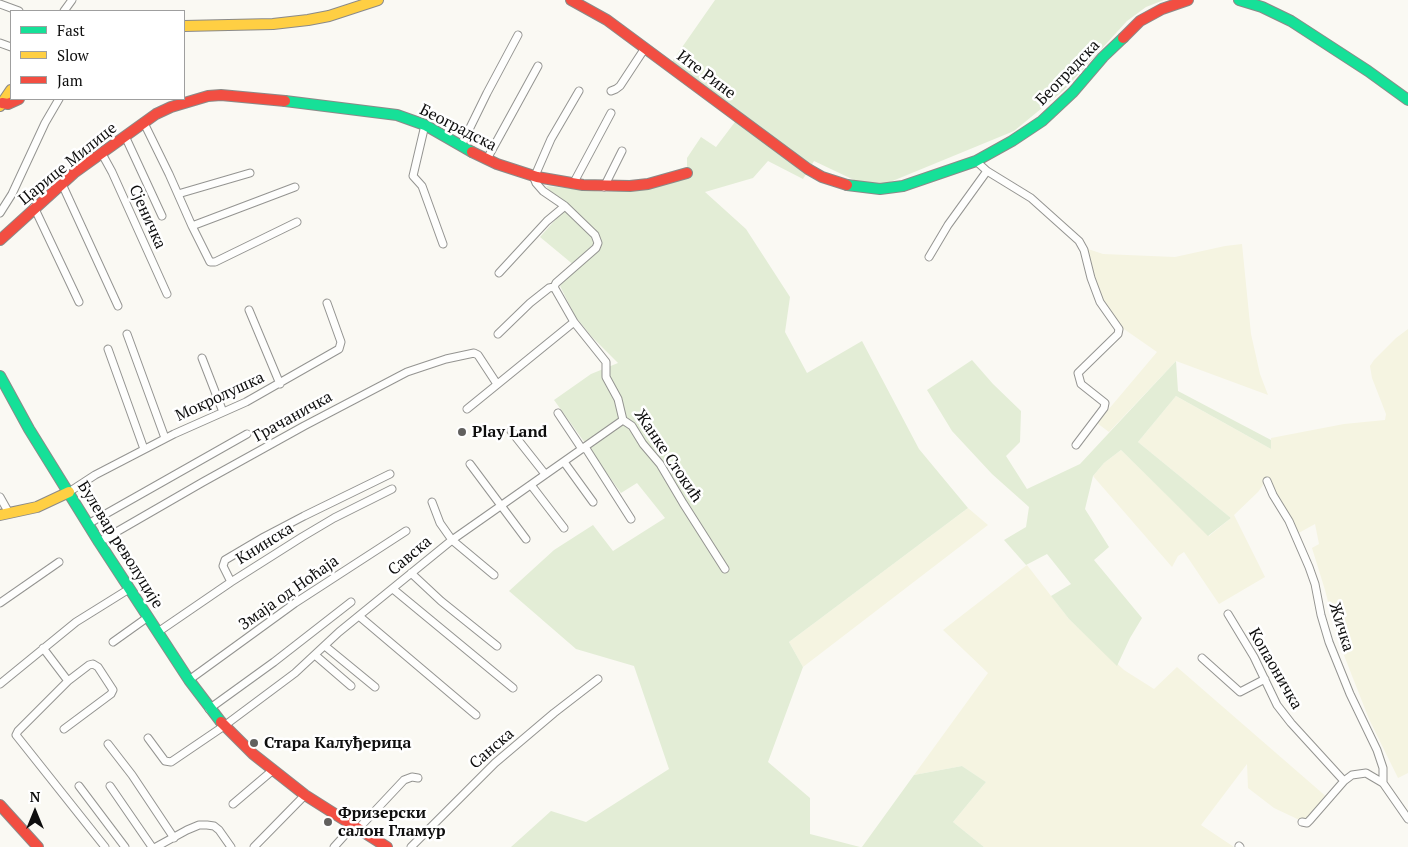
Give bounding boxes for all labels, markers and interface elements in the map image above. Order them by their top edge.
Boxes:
legend [10,10,185,100]
text: Fast [57,20,85,40]
street label: Београдска [1032,36,1104,110]
text: Slow [57,45,89,65]
street label: Ите Рине [673,47,739,103]
text: Jam [57,70,83,90]
street label: Београдска [416,100,500,156]
street label: Царице Милице [15,119,121,209]
street label: Сјеничка [124,182,170,252]
street label: Мокролушка [173,368,267,426]
street label: Грачаничка [250,387,336,447]
street label: Жанке Стокић [630,406,706,506]
place label: Play Land [472,422,547,442]
marker: Play Land [456,426,468,438]
street label: Булевар револуције [73,478,167,612]
street label: Книнска [233,519,297,569]
street label: Савска [384,532,436,580]
street label: Змаја од Ноћаја [235,551,343,635]
street label: Жичка [1324,600,1358,654]
street label: Копаоничка [1244,625,1306,713]
street label: Санска [466,725,518,773]
place label: Стара Калуђерица [264,733,411,753]
marker: Стара Калуђерица [248,737,260,749]
north arrow [10,787,60,837]
text: N [30,787,40,806]
place label: Фризерски салон Гламур [338,803,446,841]
marker: Фризерски салон Гламур [322,816,334,828]

